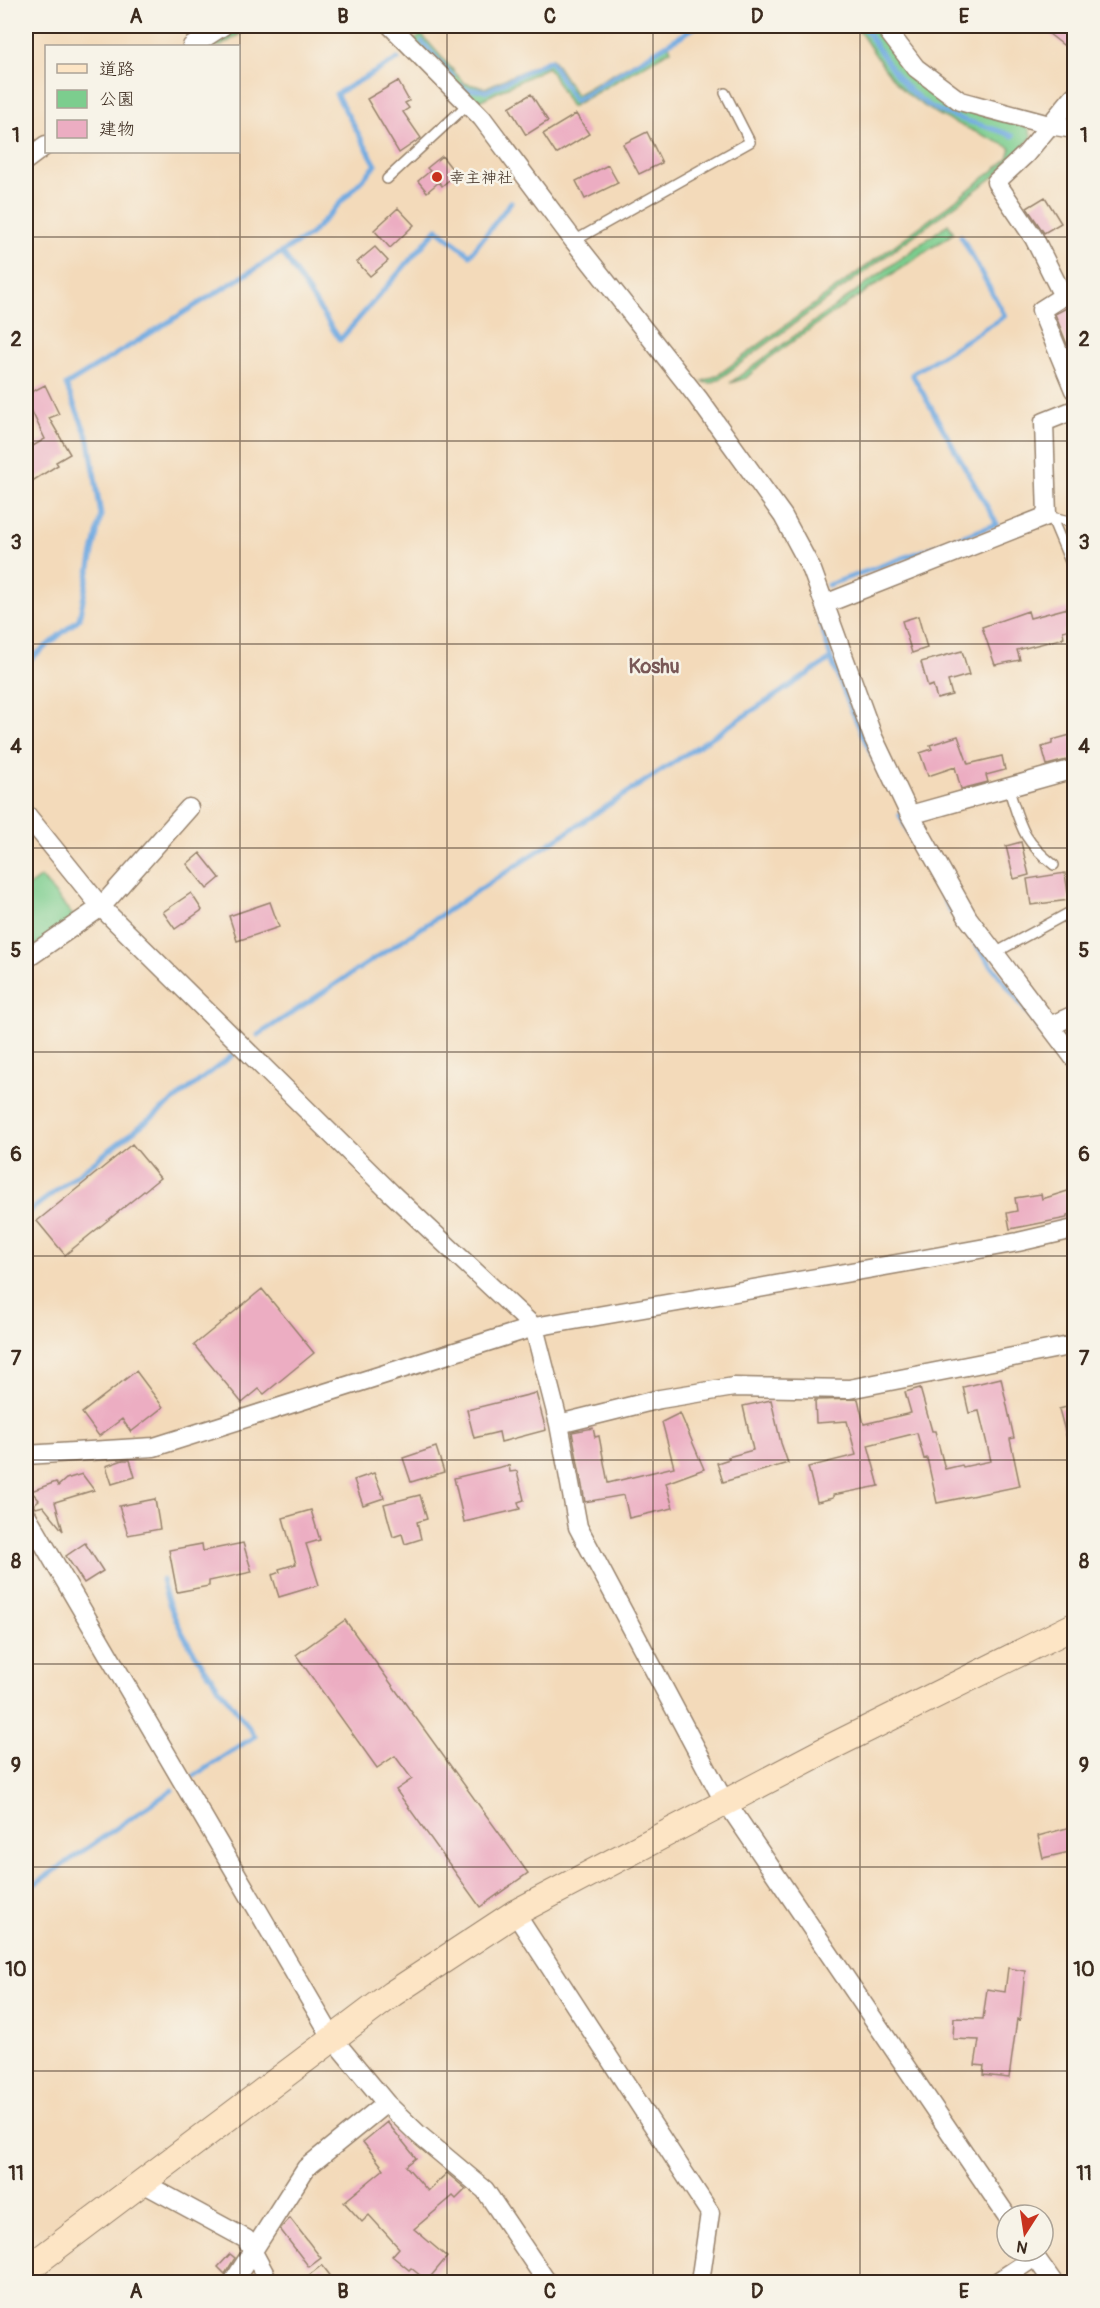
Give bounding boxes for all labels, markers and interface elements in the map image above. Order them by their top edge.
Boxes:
text: A [130,4,143,29]
text: B [337,4,349,29]
text: C [544,4,556,29]
text: D [751,4,764,29]
text: E [959,4,970,29]
legend [45,45,240,153]
text: 道路 [99,58,135,81]
text: 公園 [99,88,135,111]
text: 建物 [99,118,135,141]
text: 1 [12,123,20,148]
text: 1 [1080,123,1088,148]
place label: 幸主神社 [449,168,513,188]
marker: 幸主神社 [430,170,444,184]
text: 2 [10,327,22,352]
text: 2 [1078,327,1090,352]
text: 3 [10,530,22,555]
text: 3 [1078,530,1090,555]
district label: Koshu [628,654,680,679]
text: 4 [10,734,22,759]
text: 4 [1078,734,1090,759]
text: 5 [11,938,22,963]
text: 5 [1079,938,1090,963]
text: 6 [10,1142,22,1167]
text: 6 [1078,1142,1090,1167]
text: 7 [11,1346,22,1371]
text: 7 [1079,1346,1090,1371]
text: 8 [11,1549,21,1574]
text: 8 [1079,1549,1089,1574]
text: 9 [11,1753,21,1778]
text: 9 [1079,1753,1089,1778]
text: 10 [5,1957,27,1982]
text: 10 [1073,1957,1095,1982]
text: 11 [8,2161,24,2186]
text: 11 [1076,2161,1092,2186]
north arrow [995,2203,1055,2263]
text: N [1015,2236,1029,2258]
text: A [130,2279,143,2304]
text: B [337,2279,349,2304]
text: C [544,2279,556,2304]
text: D [751,2279,764,2304]
text: E [959,2279,970,2304]

